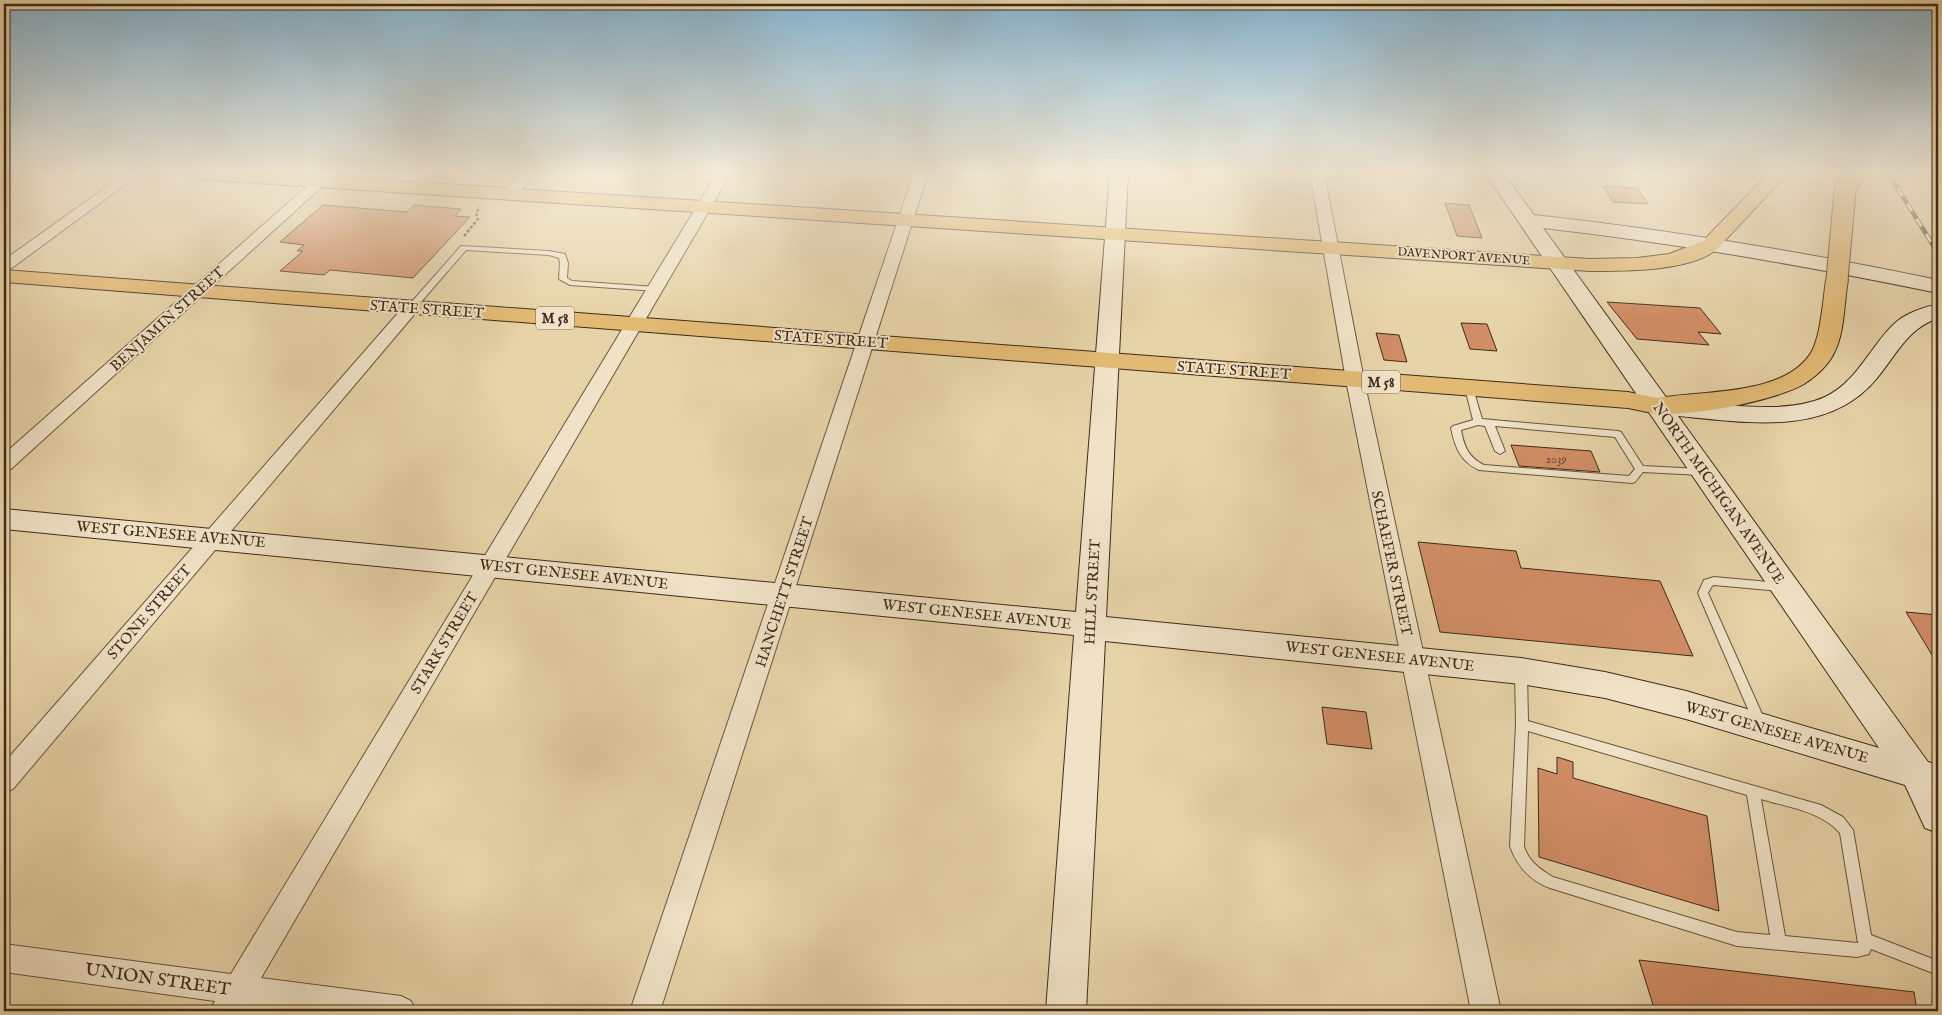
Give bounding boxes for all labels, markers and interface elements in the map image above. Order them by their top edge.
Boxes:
street label: DAVENPORT AVENUE [1397,244,1531,269]
street label: BENJAMIN STREET [106,263,229,376]
street label: STATE STREET [369,296,485,323]
road number: M 58 [536,306,574,330]
street label: STATE STREET [773,326,889,353]
street label: STATE STREET [1176,357,1292,384]
road number: M 58 [1362,371,1400,394]
street label: NORTH MICHIGAN AVENUE [1648,399,1789,588]
house number: 2039 [1545,452,1567,467]
street label: SCHAEFER STREET [1367,489,1416,638]
street label: HANCHETT STREET [751,515,818,670]
street label: WEST GENESEE AVENUE [76,517,266,552]
street label: HILL STREET [1080,539,1105,645]
street label: WEST GENESEE AVENUE [479,555,669,594]
street label: STONE STREET [103,561,196,664]
street label: STARK STREET [407,589,482,698]
street label: WEST GENESEE AVENUE [882,595,1072,634]
street label: WEST GENESEE AVENUE [1285,637,1475,676]
street label: WEST GENESEE AVENUE [1683,697,1871,768]
street label: UNION STREET [84,959,232,1002]

